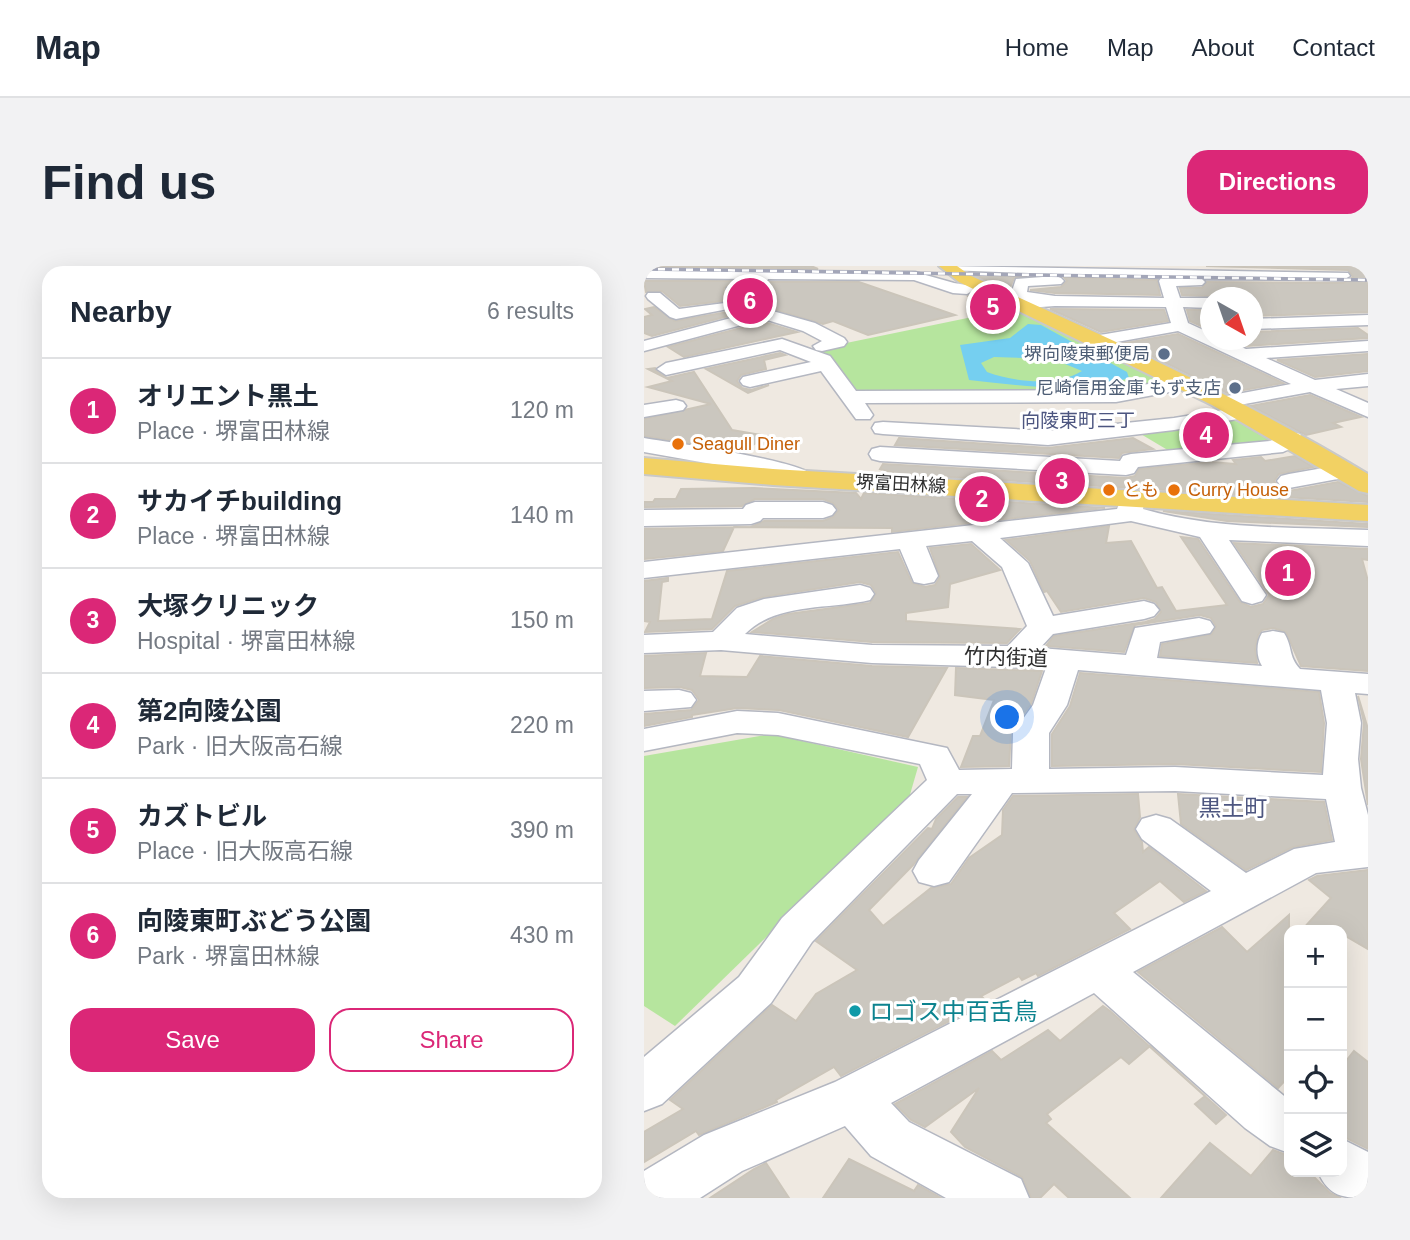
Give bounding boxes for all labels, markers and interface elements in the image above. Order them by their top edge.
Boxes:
text: Map [35,29,101,66]
text: Home [1005,34,1069,61]
text: Map [1107,34,1154,61]
text: About [1192,34,1254,61]
text: Contact [1292,34,1375,61]
button: Directions [1187,150,1368,214]
text: Find us [42,155,216,209]
pin: 6 [727,275,773,327]
pin: 5 [970,281,1016,333]
north arrow [1200,287,1263,350]
text: Nearby [70,295,172,328]
text: 6 results [487,298,574,324]
place label: 堺向陵東郵便局 [1024,344,1150,364]
marker: 堺向陵東郵便局 [1156,346,1172,362]
place label: 尼崎信用金庫 もず支店 [1036,378,1221,398]
marker: 尼崎信用金庫 もず支店 [1227,380,1243,396]
text: オリエント黒土 [137,381,319,411]
text: 1 [87,397,99,423]
text: 120 m [510,397,574,423]
pin: 4 [1183,409,1229,461]
district label: 向陵東町三丁 [1021,410,1135,431]
text: Place · 堺富田林線 [137,418,330,444]
place label: Seagull Diner [692,434,800,454]
marker: Seagull Diner [670,436,686,452]
pin: 3 [1039,455,1085,507]
street label: 堺富田林線 [856,472,946,496]
pin: 2 [959,473,1005,525]
place label: とも [1123,480,1159,500]
place label: Curry House [1188,480,1289,500]
marker: とも [1101,482,1117,498]
marker: Curry House [1166,482,1182,498]
text: サカイチbuilding [137,486,342,516]
text: 2 [87,502,99,528]
text: 140 m [510,502,574,528]
text: Place · 堺富田林線 [137,523,330,549]
pin: 1 [1265,547,1311,599]
text: 大塚クリニック [137,591,319,621]
text: 3 [87,607,99,633]
text: 150 m [510,607,574,633]
text: Hospital · 堺富田林線 [137,628,356,654]
street label: 竹内街道 [964,644,1048,670]
text: 第2向陵公園 [137,696,281,726]
your location [990,700,1024,734]
text: 4 [87,712,99,738]
text: 220 m [510,712,574,738]
text: Park · 旧大阪高石線 [137,733,343,759]
district label: 黒土町 [1199,795,1268,821]
text: カズトビル [137,801,267,831]
text: 5 [87,817,99,843]
text: 390 m [510,817,574,843]
text: Place · 旧大阪高石線 [137,838,353,864]
text: 向陵東町ぶどう公園 [137,906,371,936]
text: 6 [87,922,99,948]
text: 430 m [510,922,574,948]
map controls [1284,925,1347,1177]
button: + [1284,925,1347,988]
text: Park · 堺富田林線 [137,943,320,969]
button: − [1284,988,1347,1051]
place label: ロゴス中百舌鳥 [869,998,1037,1025]
marker: ロゴス中百舌鳥 [847,1003,863,1019]
button: Save [70,1008,315,1072]
button: Share [329,1008,574,1072]
button: locate [1284,1051,1347,1114]
button: layers [1284,1114,1347,1177]

